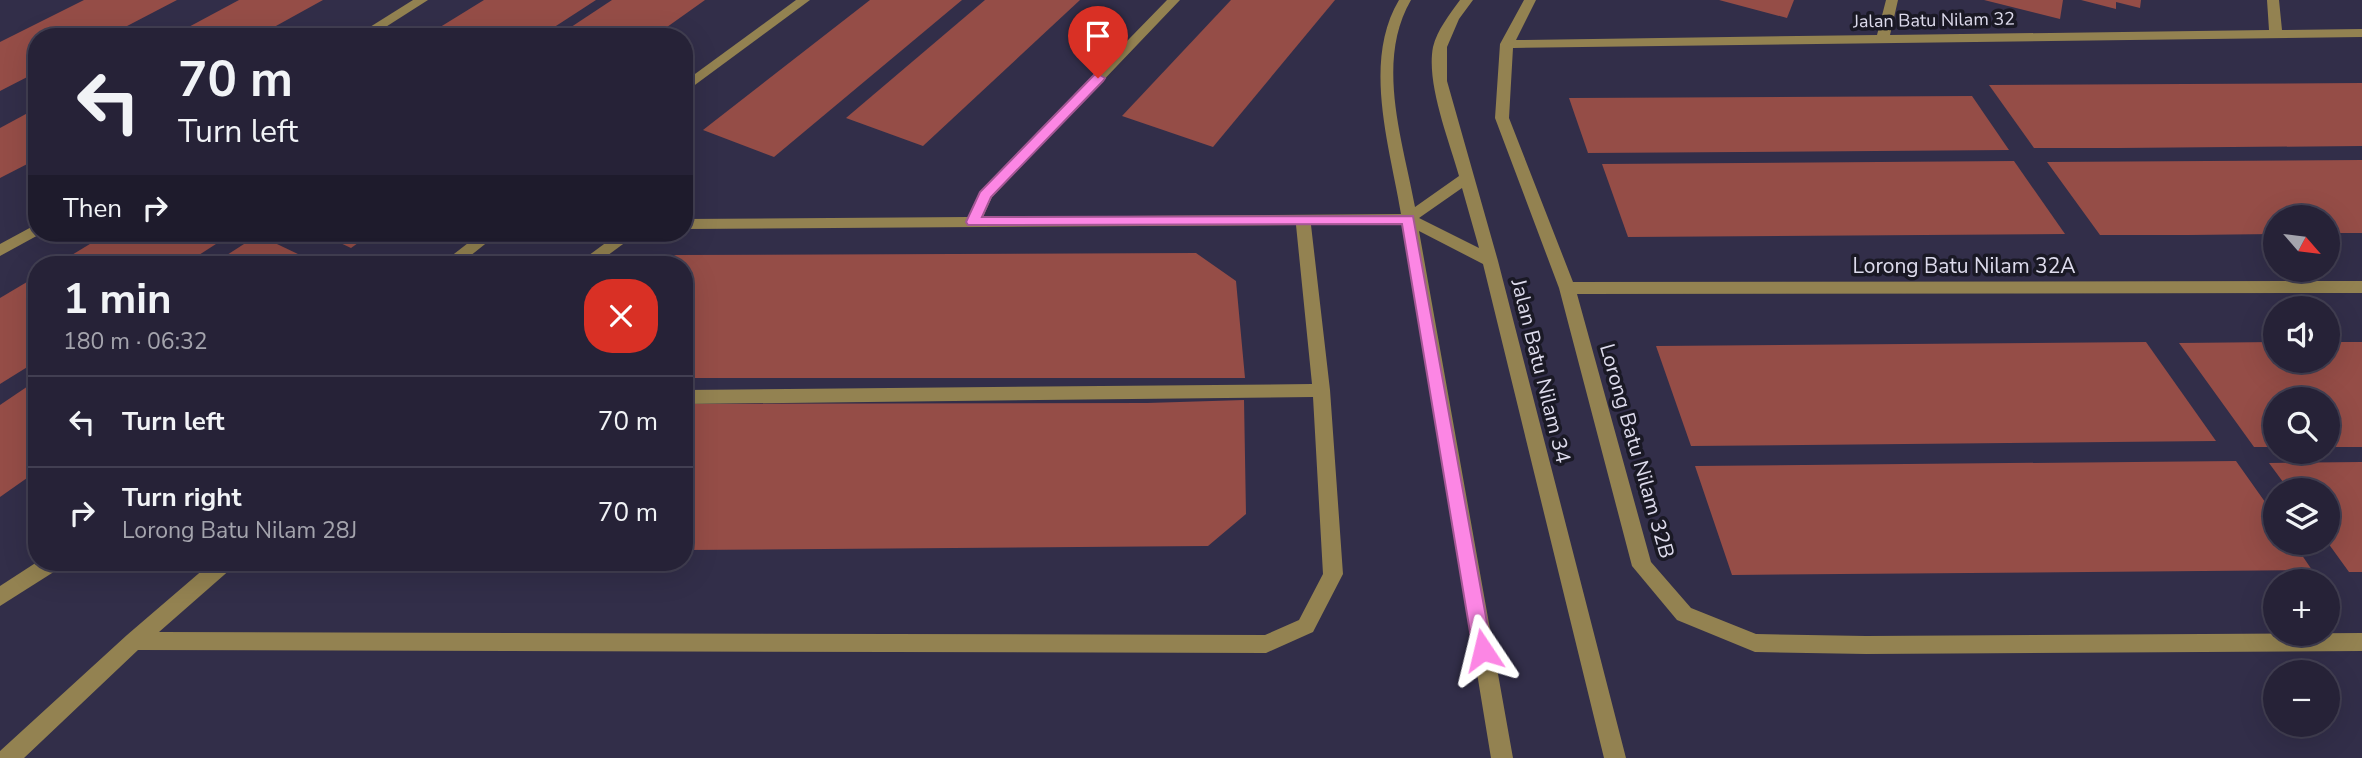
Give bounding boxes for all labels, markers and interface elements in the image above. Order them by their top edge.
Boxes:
pin [1068,6,1128,78]
street label: Jalan Batu Nilam 32 [1852,7,2015,33]
icon: arrive [1079,17,1117,55]
text: 70 m [178,46,293,113]
icon: left [63,56,154,147]
text: Turn left [178,110,298,153]
icon: right [136,189,174,227]
text: Then [63,191,122,226]
north arrow [2263,205,2340,282]
map controls [2263,205,2340,737]
street label: Lorong Batu Nilam 32A [1852,252,2076,280]
text: 1 min [63,271,172,328]
street label: Jalan Batu Nilam 34 [1504,275,1577,466]
button: close [584,279,658,353]
button: sound [2263,296,2340,373]
text: 180 m · 06:32 [63,326,208,357]
street label: Lorong Batu Nilam 32B [1593,340,1681,562]
button: search [2263,387,2340,464]
icon: left [63,403,101,441]
text: Turn left [122,404,225,439]
text: 70 m [598,404,658,439]
button: layers [2263,478,2340,555]
text: Turn right [122,480,241,515]
icon: right [63,494,101,532]
text: 70 m [598,495,658,530]
text: Lorong Batu Nilam 28J [122,515,357,546]
button: + [2263,569,2340,646]
position arrow [1446,613,1520,687]
button: − [2263,660,2340,737]

